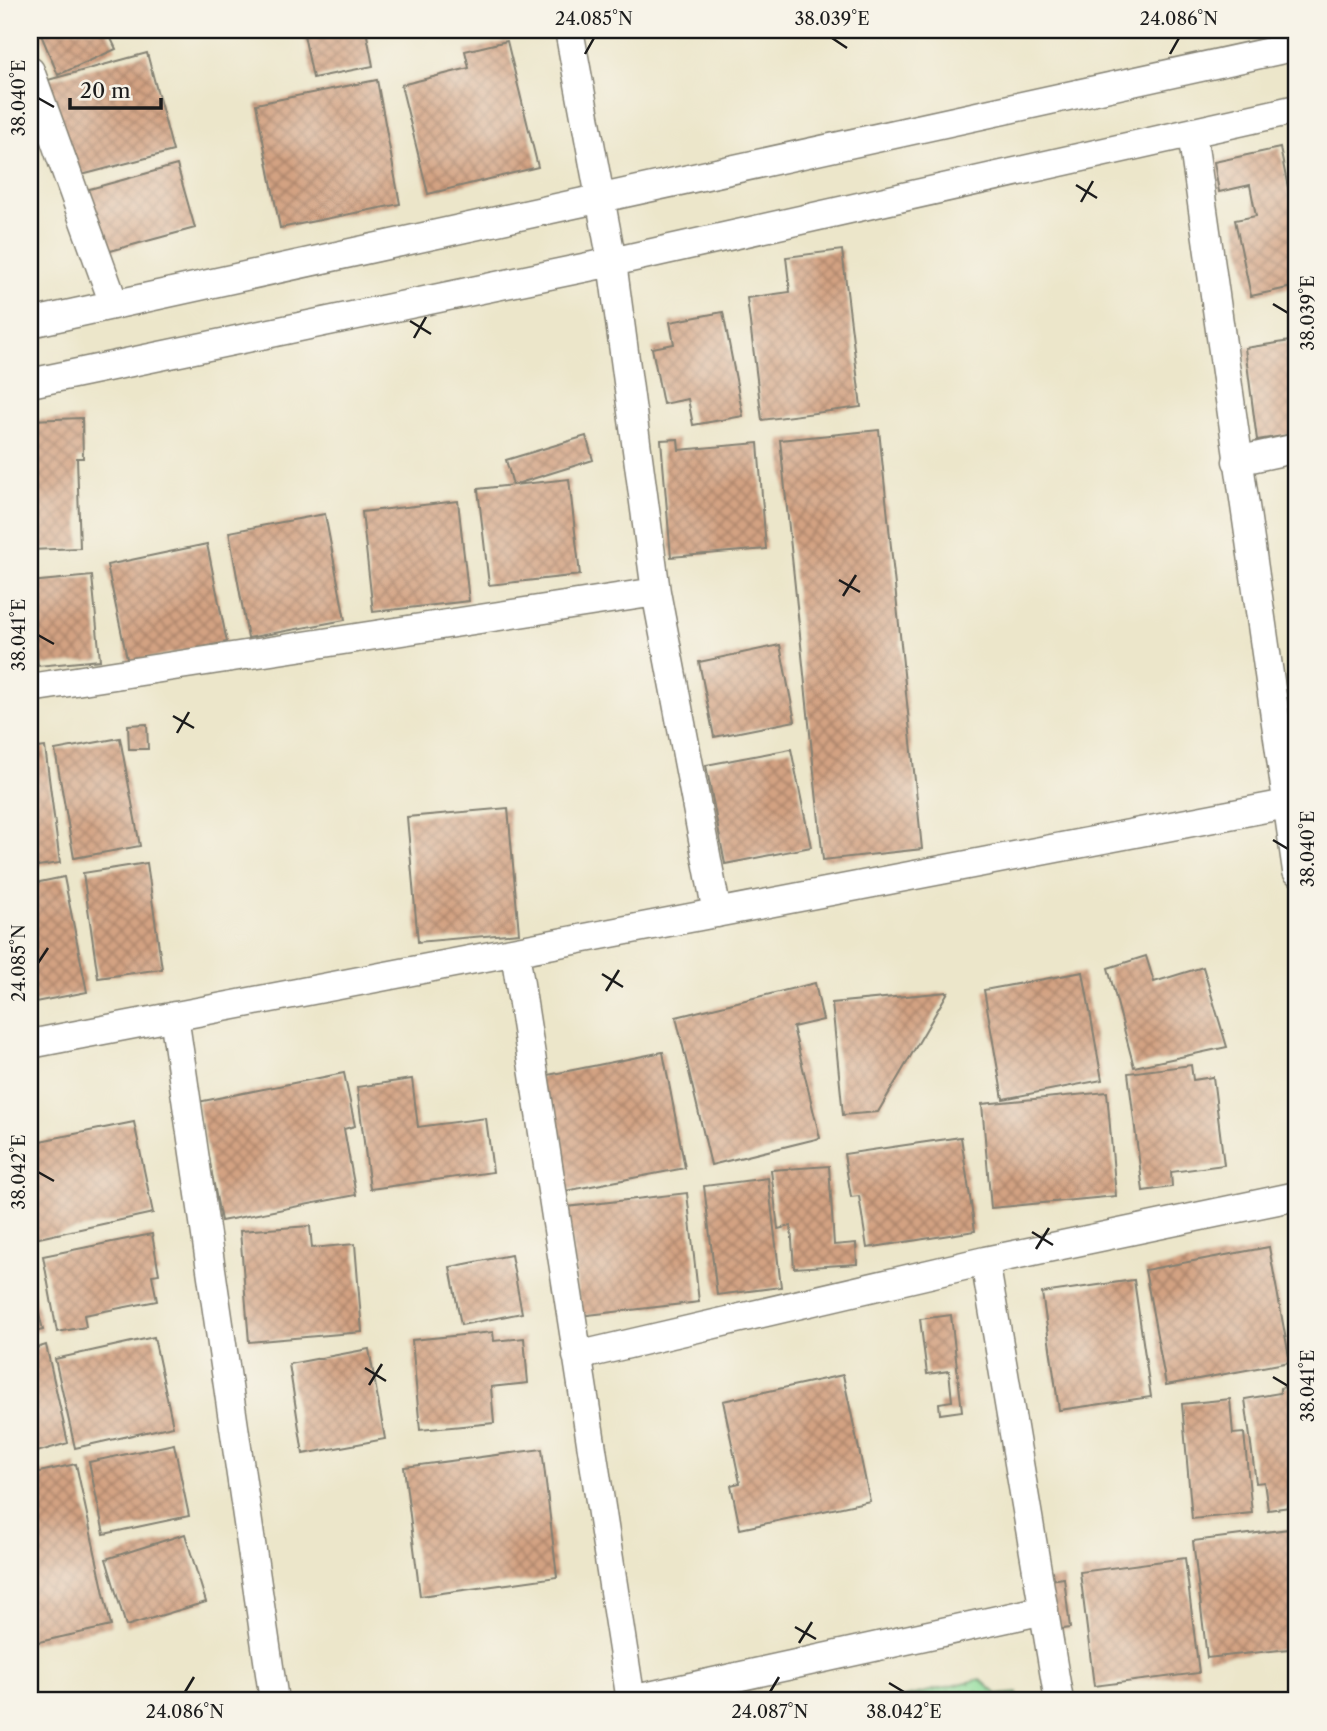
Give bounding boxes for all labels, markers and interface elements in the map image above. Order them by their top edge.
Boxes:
text: 24.085°N [555,8,633,30]
text: 38.039°E [794,8,870,30]
text: 24.086°N [1140,8,1218,30]
text: 38.040°E [8,60,30,136]
scale bar [70,66,161,110]
text: 20 m [80,78,131,103]
text: 38.039°E [1297,275,1319,351]
text: 38.041°E [8,599,30,671]
text: 38.040°E [1297,811,1319,887]
text: 24.085°N [8,924,30,1002]
text: 38.042°E [8,1134,30,1210]
text: 38.041°E [1297,1350,1319,1422]
text: 24.086°N [146,1701,224,1723]
text: 24.087°N [732,1701,809,1723]
text: 38.042°E [866,1701,942,1723]

